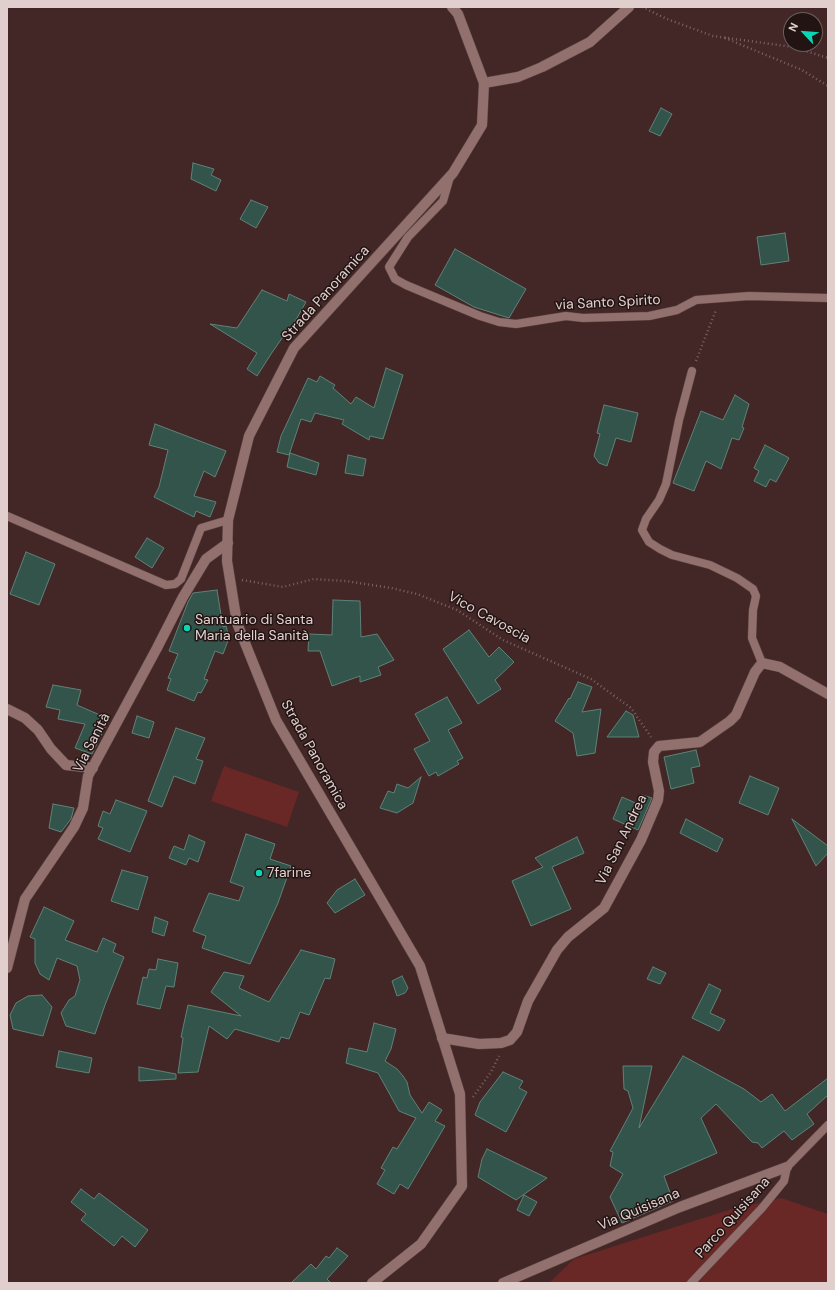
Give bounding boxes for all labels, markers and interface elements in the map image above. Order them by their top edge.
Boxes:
north arrow [783,12,823,52]
text: N [785,21,801,34]
street label: Strada Panoramica [279,243,373,345]
street label: via Santo Spirito [555,292,661,314]
street label: Vico Cavoscia [445,588,533,648]
place label: Santuario di Santa Maria della Sanità [195,612,313,644]
marker: Santuario di Santa Maria della Sanità [182,623,192,633]
street label: Strada Panoramica [277,697,351,813]
street label: Via Sanità [70,711,114,775]
street label: Via San Andrea [593,792,651,888]
place label: 7farine [267,865,311,881]
marker: 7farine [254,868,264,878]
street label: Parco Quisisana [692,1174,774,1262]
street label: Via Quisisana [596,1185,682,1235]

